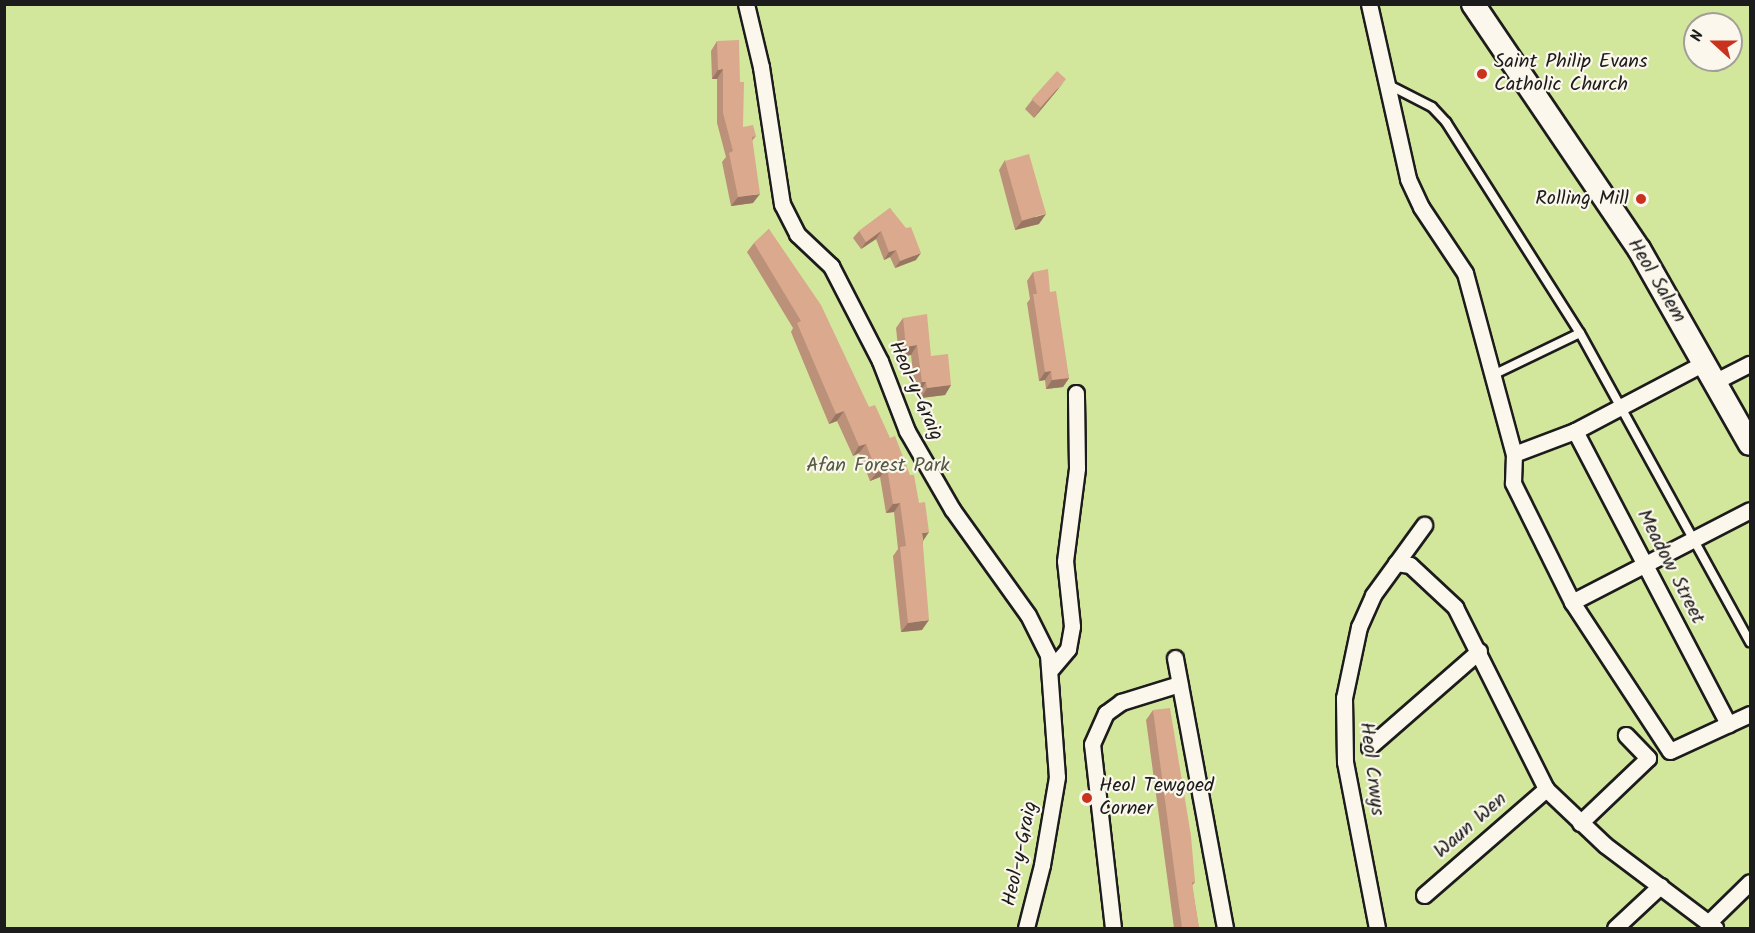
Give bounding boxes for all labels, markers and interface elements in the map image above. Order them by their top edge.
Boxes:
north arrow [1683,12,1743,72]
text: N [1684,27,1711,45]
place label: Saint Philip Evans Catholic Church [1494,51,1647,98]
marker: Saint Philip Evans Catholic Church [1475,67,1489,81]
place label: Rolling Mill [1535,187,1629,211]
marker: Rolling Mill [1634,192,1648,206]
street label: Heol Salem [1621,234,1691,328]
street label: Heol-y-Graig [882,337,948,445]
park label: Afan Forest Park [806,454,950,478]
street label: Meadow Street [1631,506,1709,628]
street label: Heol Crwys [1353,721,1389,817]
place label: Heol Tewgoed Corner [1099,774,1214,821]
street label: Waun Wen [1430,788,1512,864]
marker: Heol Tewgoed Corner [1080,791,1094,805]
street label: Heol-y-Graig [998,799,1044,909]

